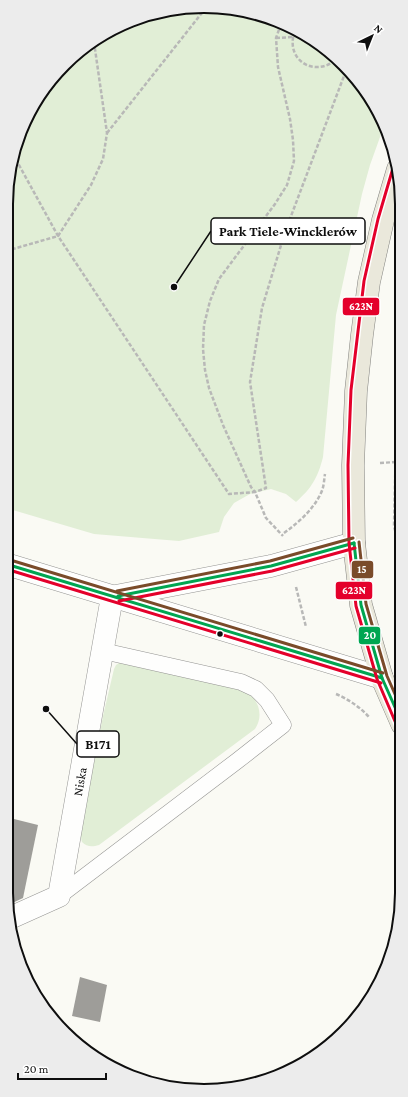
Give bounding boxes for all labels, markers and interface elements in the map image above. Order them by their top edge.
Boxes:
north arrow [352,16,392,56]
text: N [372,22,386,36]
callout: Park Tiele-Wincklerów [211,218,365,244]
text: Park Tiele-Wincklerów [219,223,358,239]
line badge: 623N [342,297,380,316]
text: 623N [349,300,374,312]
line badge: 15 [351,560,374,579]
text: 15 [357,563,367,575]
line badge: 623N [335,581,373,600]
text: 623N [342,584,367,596]
line badge: 20 [358,626,381,645]
unlabelled marker [215,629,225,639]
text: 20 [364,629,376,641]
callout: B171 [77,731,119,757]
text: B171 [85,736,111,752]
street label: Niska [70,766,90,797]
scale bar [18,1055,106,1081]
text: 20 m [24,1062,49,1076]

